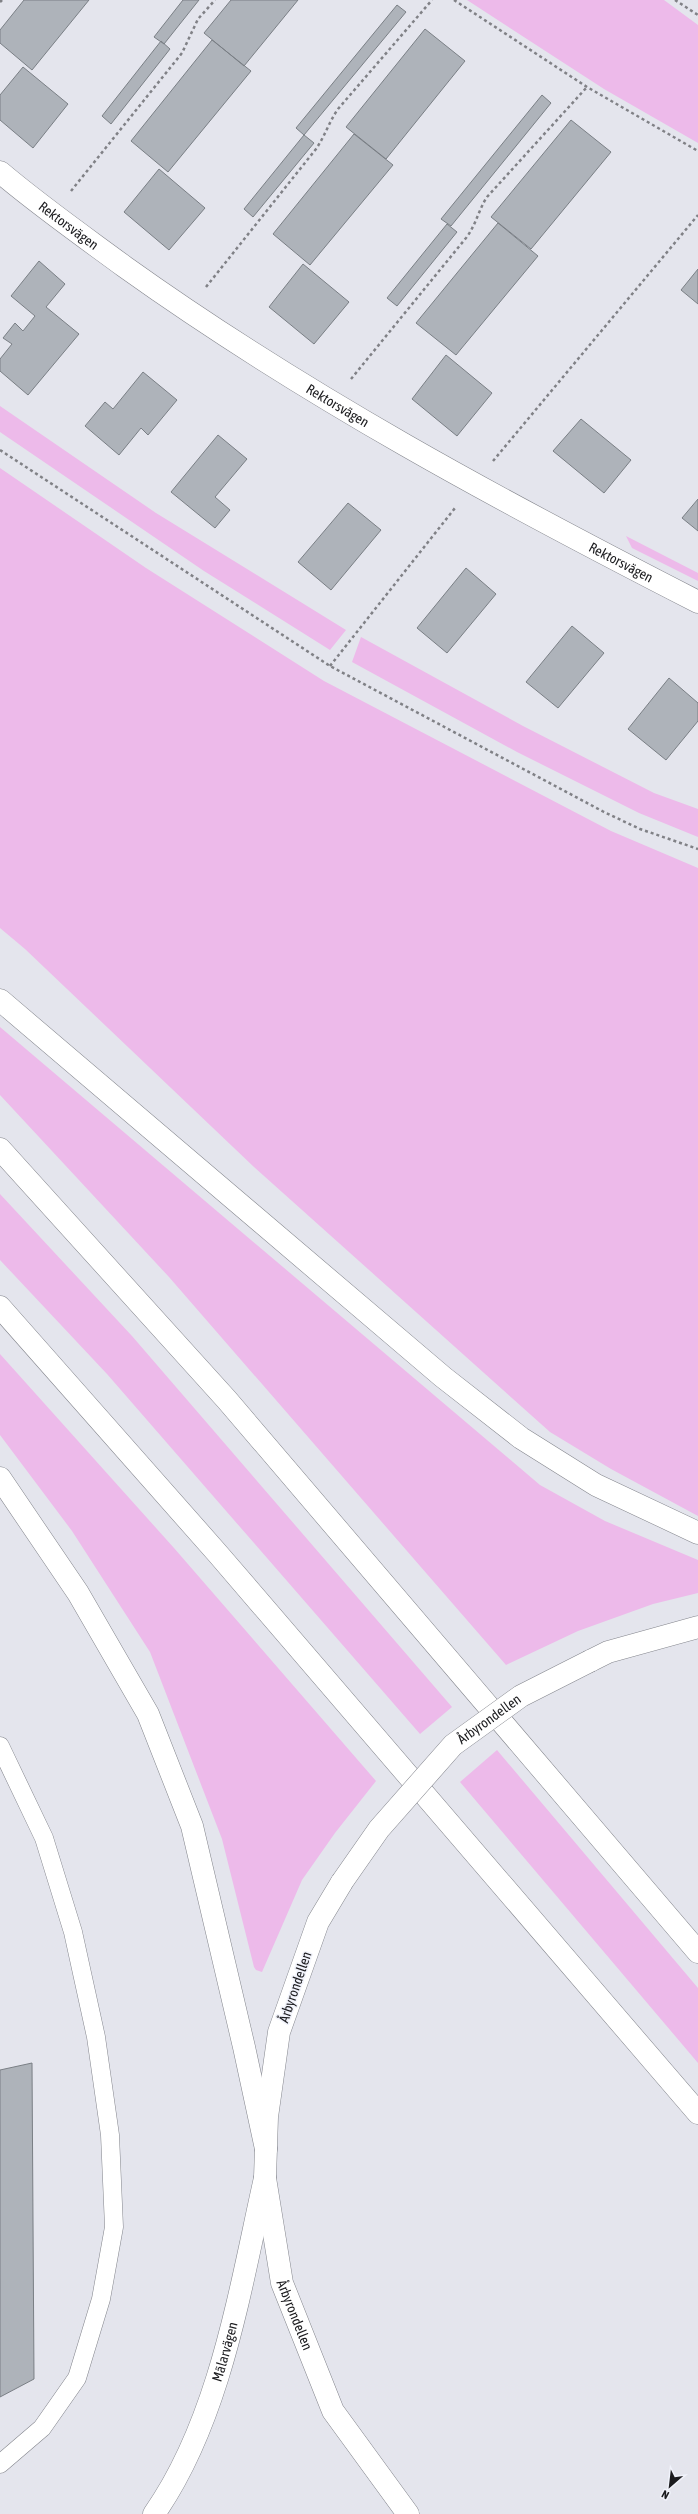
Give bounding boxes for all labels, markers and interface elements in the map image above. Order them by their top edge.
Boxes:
street label: Rektorsvägen [36,198,102,253]
street label: Rektorsvägen [304,381,372,430]
street label: Rektorsvägen [586,539,656,586]
street label: Årbyrondellen [454,1691,524,1747]
street label: Årbyrondellen [274,1949,315,2025]
street label: Årbyrondellen [274,2277,316,2352]
street label: Mälarvägen [209,2320,241,2384]
north arrow [650,2466,690,2506]
text: N [660,2488,671,2502]

